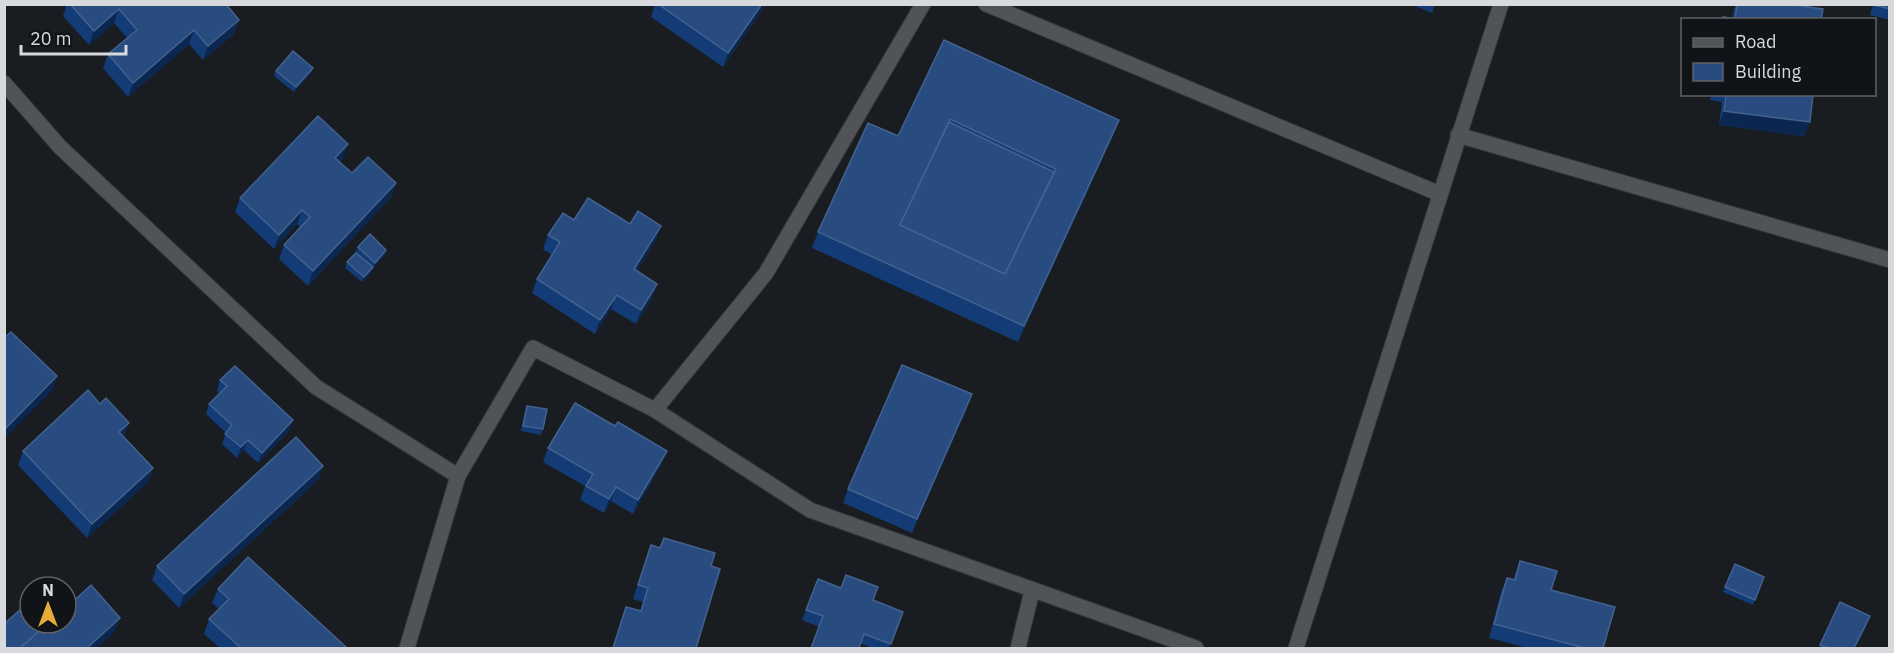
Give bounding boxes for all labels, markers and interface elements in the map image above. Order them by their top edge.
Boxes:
scale bar [21,18,126,56]
legend [1681,18,1876,96]
text: 20 m [30,27,72,50]
text: Road [1735,30,1776,53]
text: Building [1735,60,1802,83]
north arrow [18,575,78,635]
text: N [42,580,54,600]

